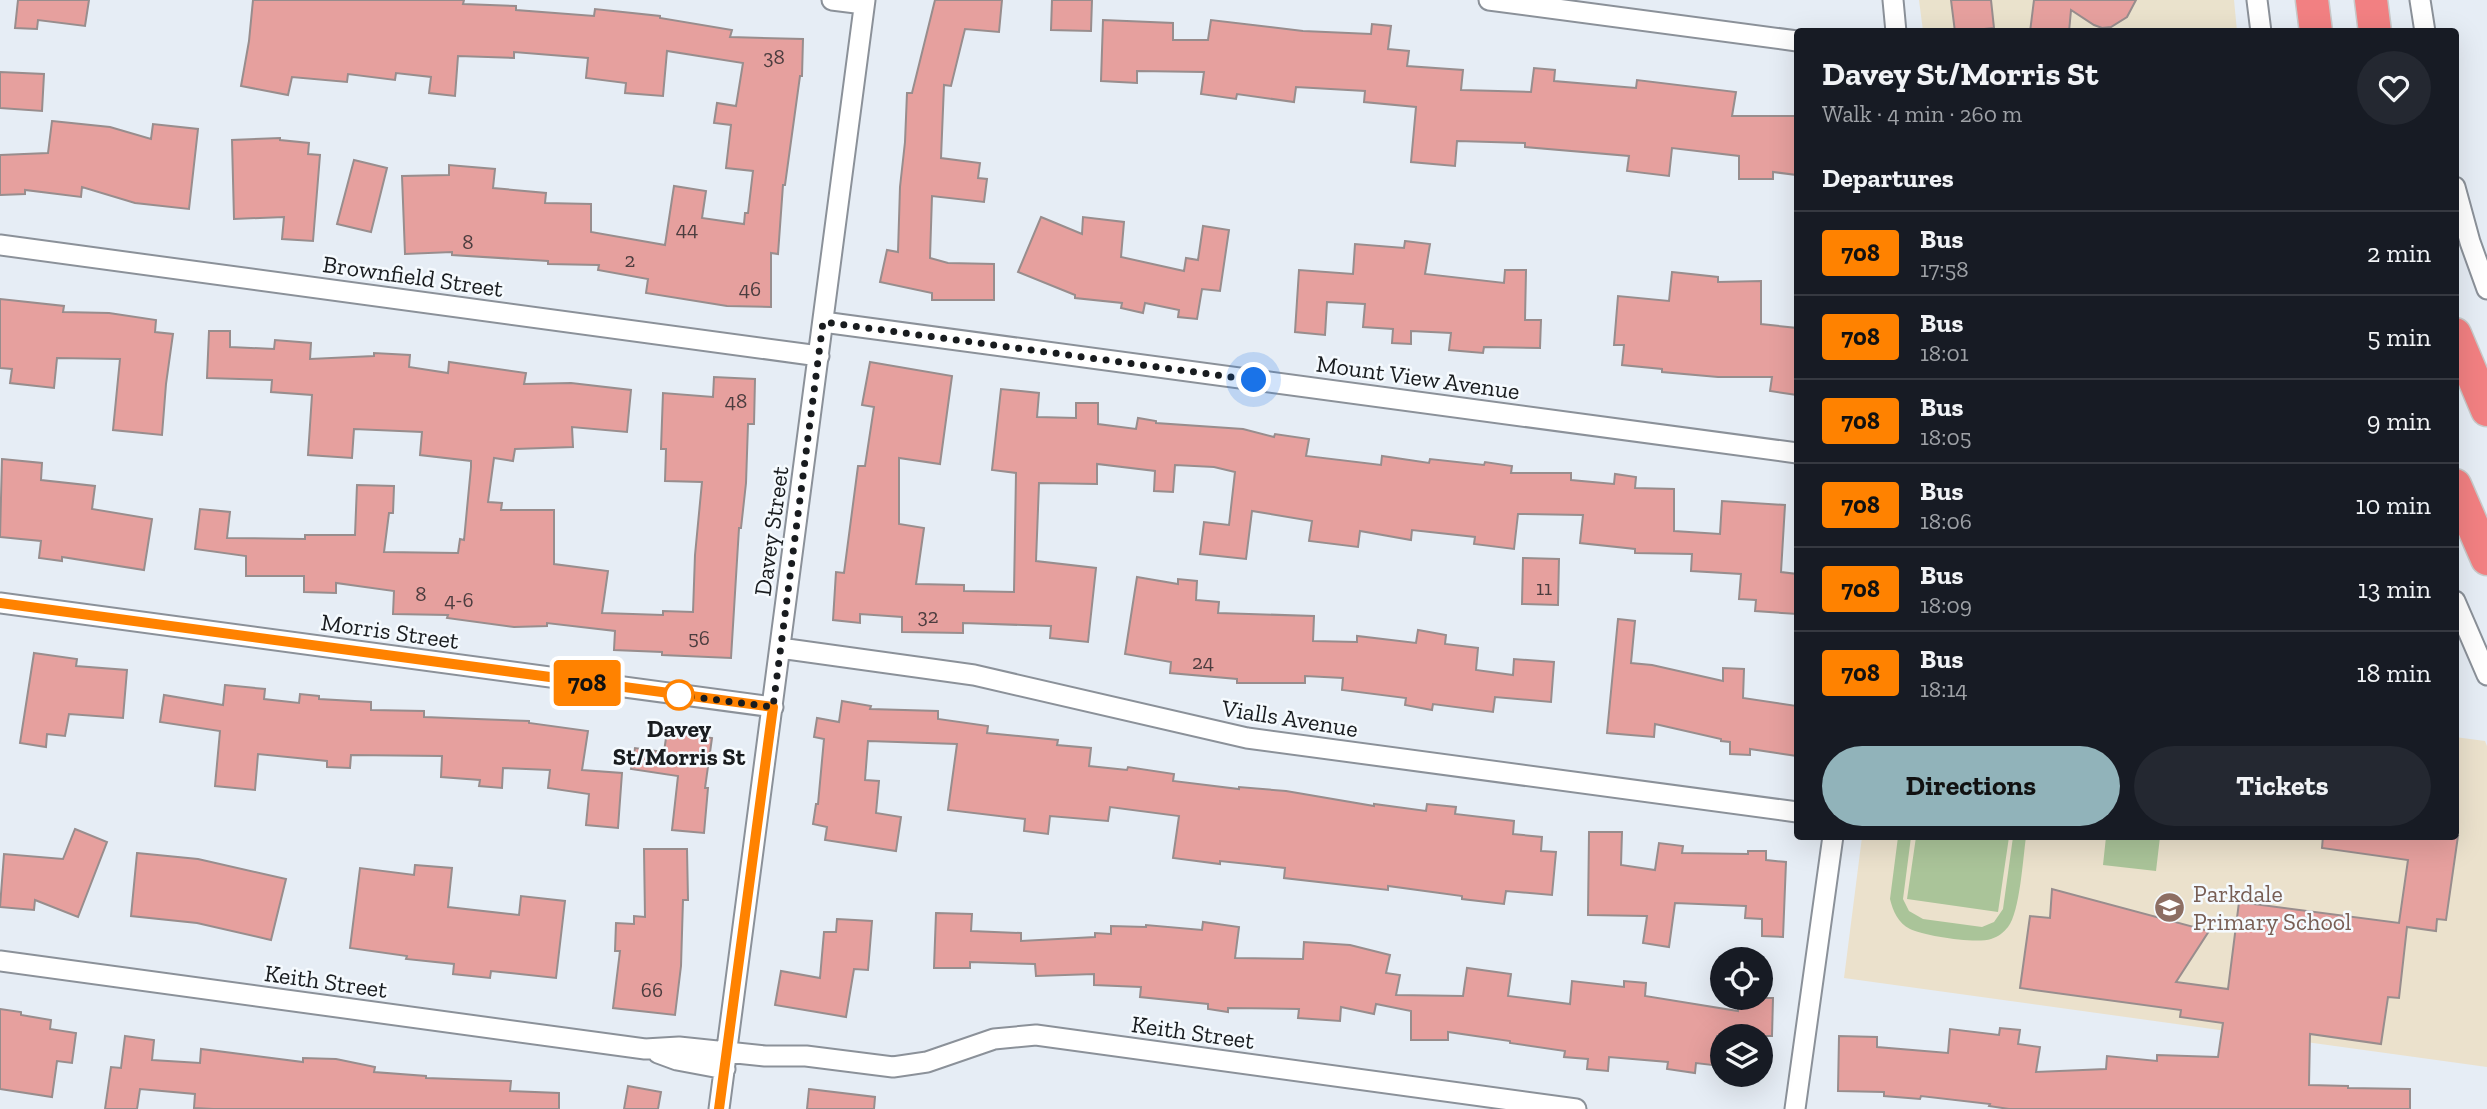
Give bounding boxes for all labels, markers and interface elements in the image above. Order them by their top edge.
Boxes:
house number: 38 [763,44,785,69]
button: heart [2357,51,2431,125]
text: Davey St/Morris St [1822,54,2098,93]
text: Walk · 4 min · 260 m [1822,100,2022,128]
text: Departures [1822,162,1954,194]
house number: 44 [676,216,698,241]
text: Bus [1920,223,1963,255]
house number: 8 [462,229,474,254]
text: 2 min [2367,237,2431,269]
text: 708 [1841,238,1880,267]
house number: 2 [625,247,635,272]
street label: Brownfield Street [321,249,505,303]
text: 17:58 [1920,255,1969,283]
house number: 46 [739,276,761,301]
text: Bus [1920,307,1963,339]
text: 5 min [2367,321,2431,353]
text: 708 [1841,322,1880,351]
text: 18:01 [1920,339,1968,367]
street label: Mount View Avenue [1314,348,1522,406]
your location [1236,362,1271,397]
house number: 48 [725,388,747,413]
text: Bus [1920,391,1963,423]
text: 9 min [2367,405,2431,437]
text: 708 [1841,406,1880,435]
text: 18:05 [1920,423,1971,451]
street label: Davey Street [748,464,794,598]
text: Bus [1920,475,1963,507]
text: 10 min [2355,489,2431,521]
text: 708 [1841,490,1880,519]
text: 18:06 [1920,507,1972,535]
text: Bus [1920,559,1963,591]
text: 13 min [2358,573,2431,605]
text: 708 [1841,574,1880,603]
house number: 11 [1536,575,1552,600]
house number: 8 [415,581,427,606]
house number: 4-6 [444,587,474,612]
text: 18:09 [1920,591,1972,619]
house number: 32 [917,603,939,628]
street label: Morris Street [319,607,461,655]
house number: 56 [688,625,710,650]
text: Bus [1920,643,1963,675]
house number: 24 [1192,649,1214,674]
text: 18 min [2356,657,2431,689]
text: 708 [1841,658,1880,687]
line badge: 708 [547,660,627,706]
text: 708 [568,668,606,697]
text: 18:14 [1920,675,1968,703]
marker: Davey St/Morris St [664,680,694,710]
street label: Vialls Avenue [1219,693,1360,743]
place label: Davey St/Morris St [613,714,746,771]
button: Directions [1822,746,2120,826]
button: Tickets [2134,746,2431,826]
place label: Parkdale Primary School [2193,879,2351,936]
school or university icon: Parkdale Primary School [2153,890,2187,924]
map controls [1710,947,1773,1087]
button: locate [1710,947,1773,1010]
street label: Keith Street [263,958,389,1004]
house number: 66 [641,977,663,1002]
street label: Keith Street [1130,1009,1256,1055]
button: layers [1710,1024,1773,1087]

